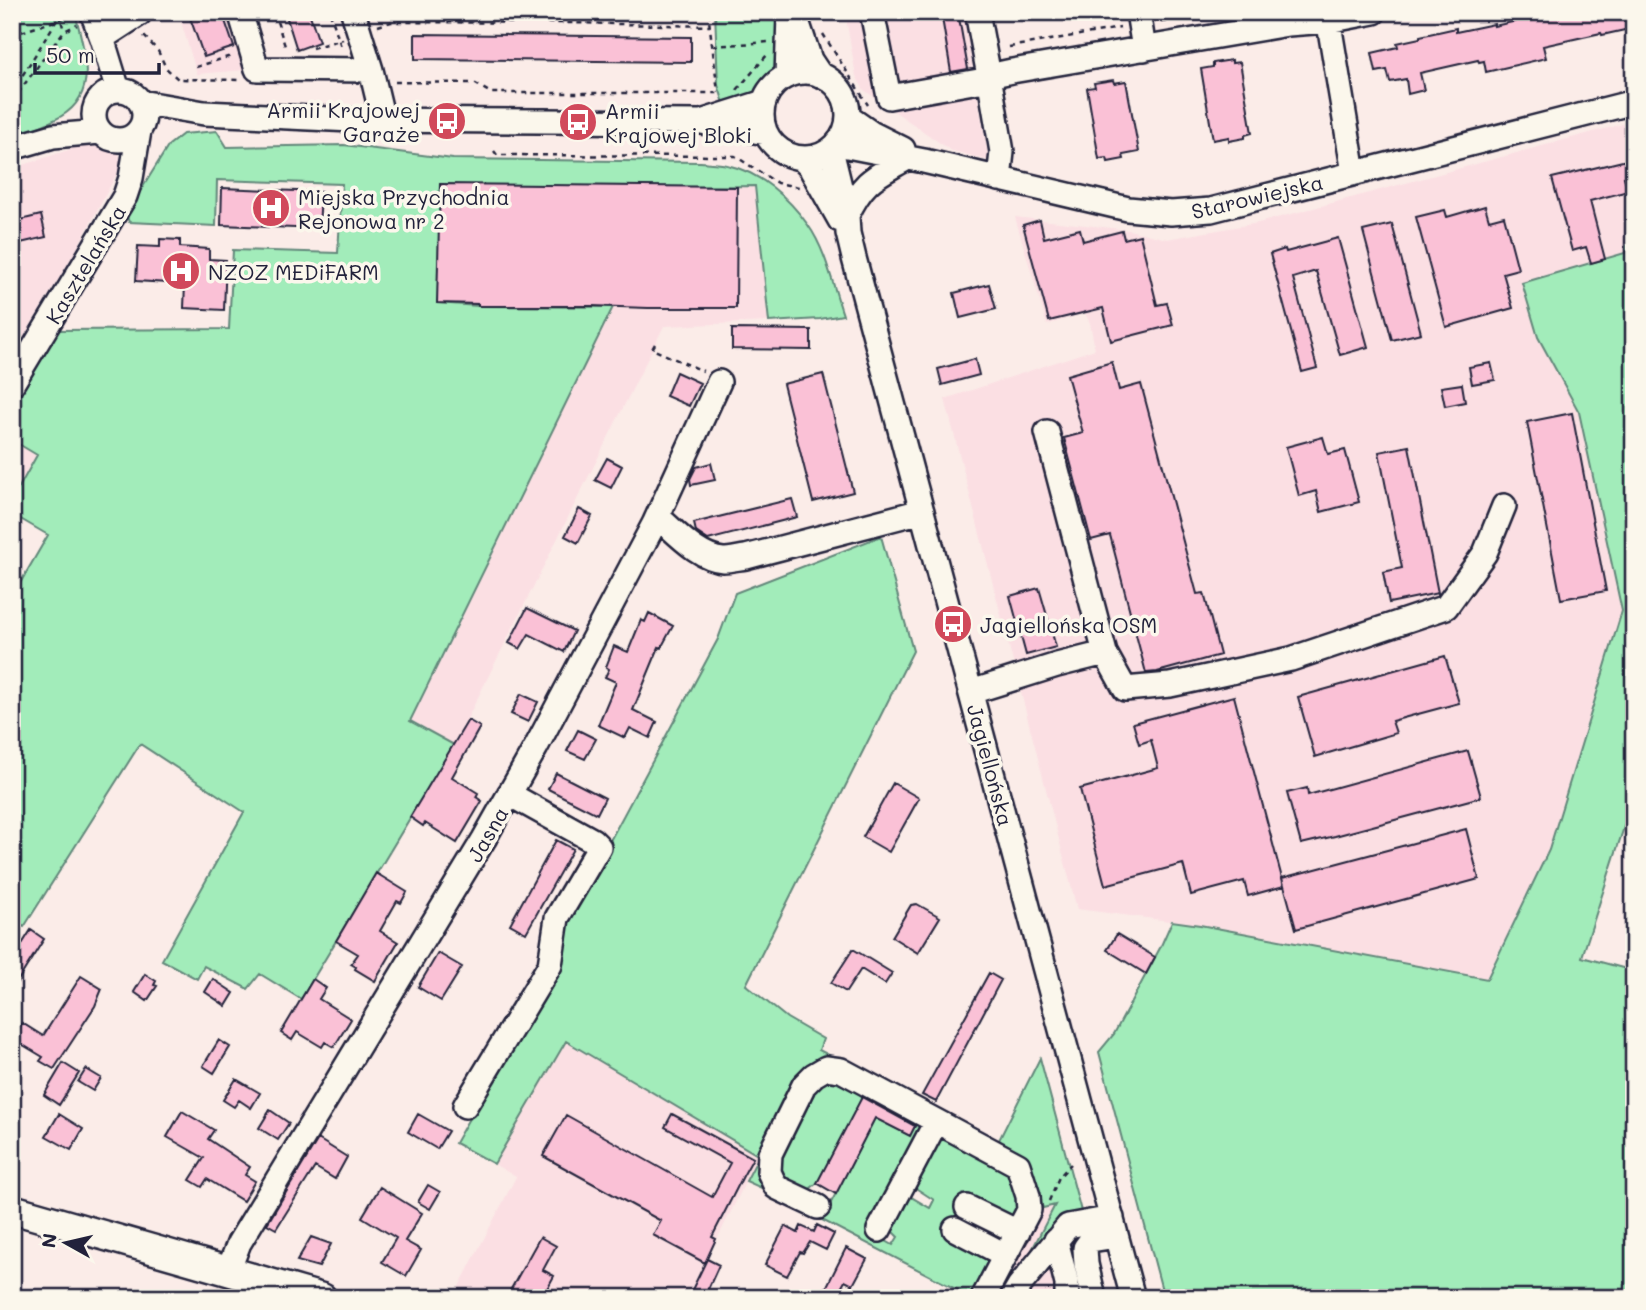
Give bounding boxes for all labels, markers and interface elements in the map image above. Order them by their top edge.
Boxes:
scale bar [35,32,159,76]
text: 50 m [46,41,95,68]
place label: Armii Krajowej Garaże [266,96,420,147]
place label: Armii Krajowej Bloki [605,97,752,148]
bus stop icon: Armii Krajowej Garaże [426,100,468,142]
bus stop icon: Armii Krajowej Bloki [557,101,599,143]
street label: Starowiejska [1189,168,1325,224]
place label: Miejska Przychodnia Rejonowa nr 2 [298,183,510,234]
hospital icon: Miejska Przychodnia Rejonowa nr 2 [250,187,292,229]
street label: Kasztelańska [39,199,131,329]
hospital icon: NZOZ MEDiFARM [160,250,202,292]
place label: NZOZ MEDiFARM [208,258,379,285]
bus stop icon: Jagiellońska OSM [932,603,974,645]
place label: Jagiellońska OSM [980,611,1157,638]
street label: Jagiellońska [962,701,1020,829]
street label: Jasna [460,801,514,867]
north arrow [32,1208,102,1278]
text: N [35,1232,62,1249]

